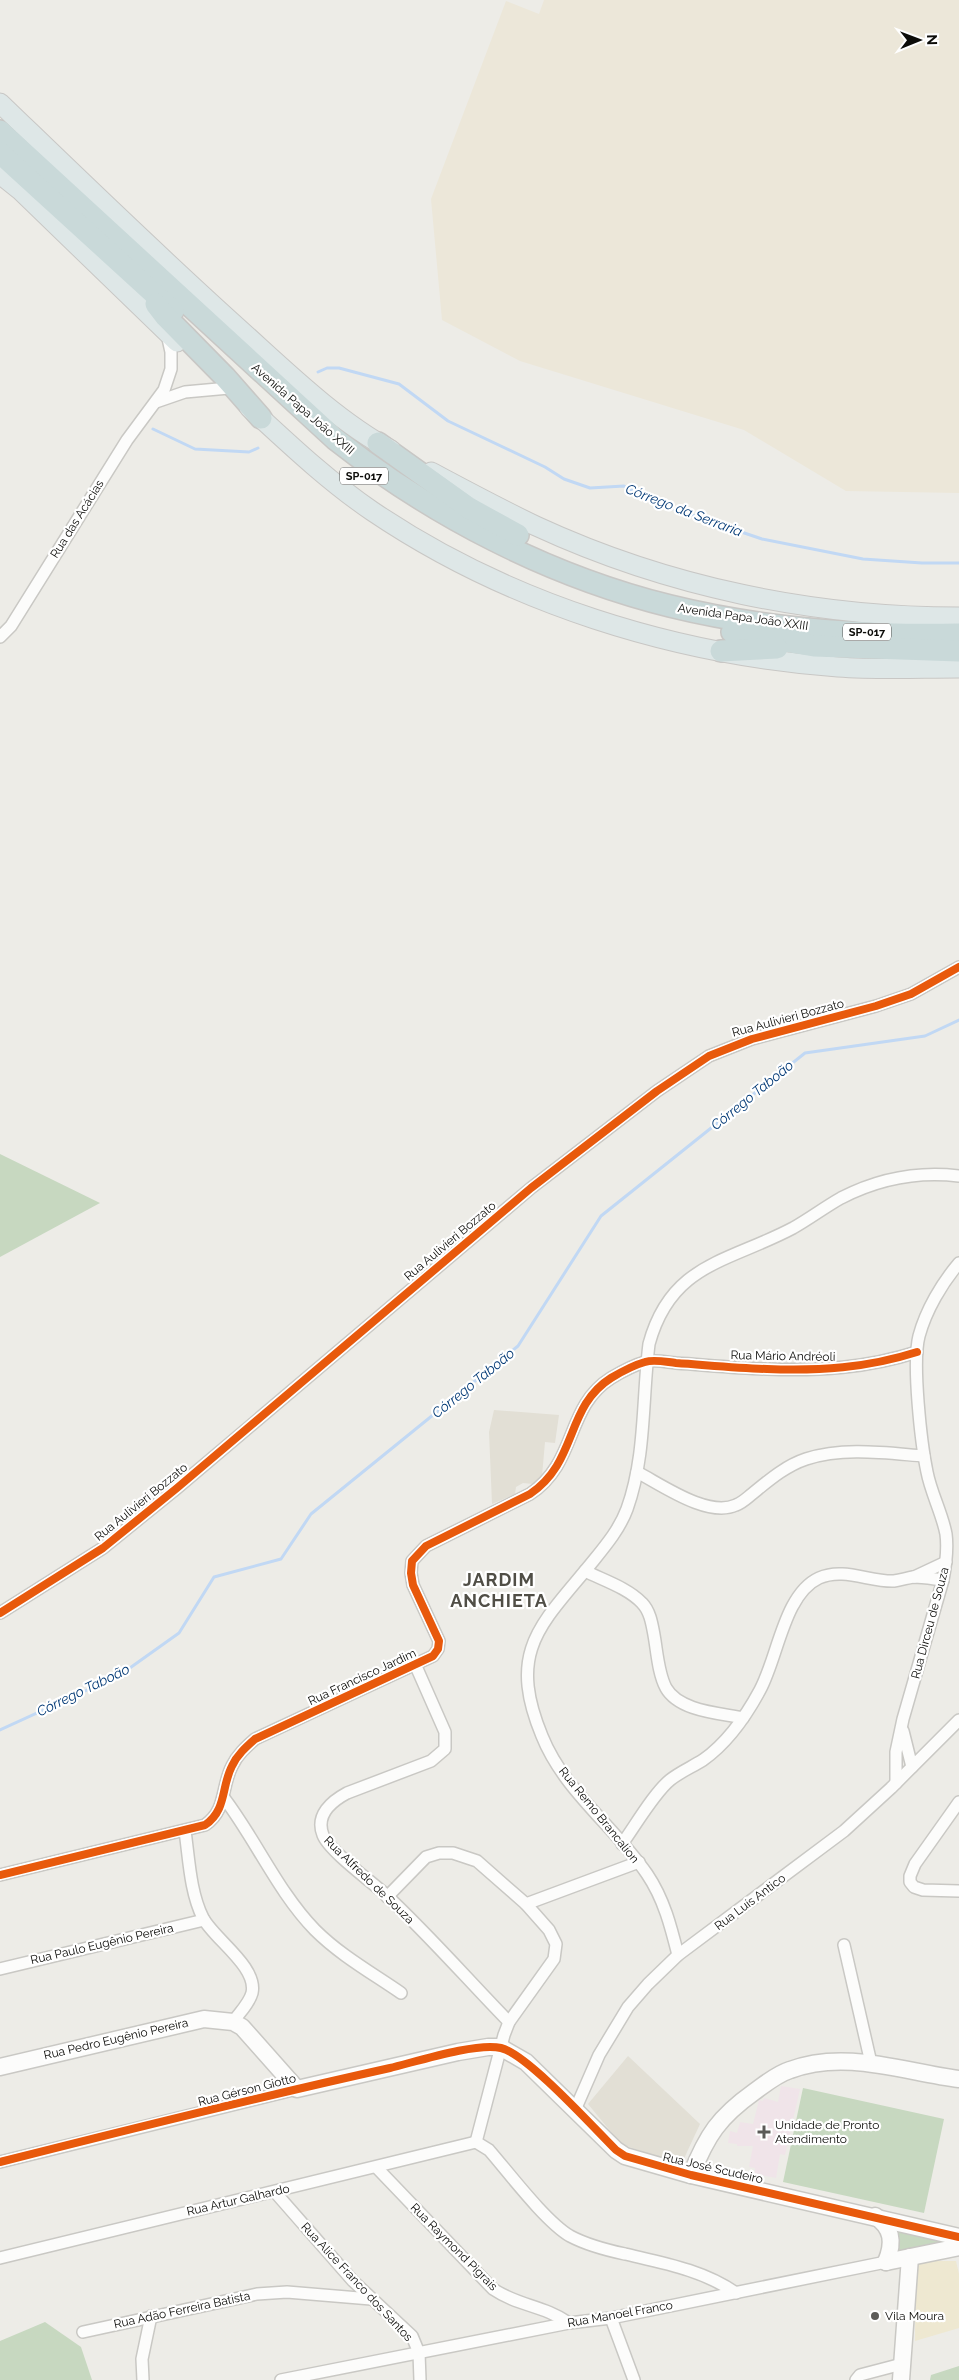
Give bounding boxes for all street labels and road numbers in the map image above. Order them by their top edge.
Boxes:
street label: Avenida Papa João XXIII [249,360,357,458]
road number: SP-017 [340,468,388,484]
street label: Rua das Acácias [47,477,107,561]
street label: Avenida Papa João XXIII [677,601,809,633]
road number: SP-017 [843,624,891,640]
street label: Rua Aulivieri Bozzato [730,996,846,1040]
street label: Rua Aulivieri Bozzato [401,1199,499,1283]
street label: Rua Mário Andréoli [730,1348,836,1364]
street label: Rua Aulivieri Bozzato [92,1460,190,1544]
street label: Rua Dirceu de Souza [908,1566,952,1680]
street label: Rua Francisco Jardim [306,1646,418,1708]
street label: Rua Remo Brancalion [556,1764,642,1866]
street label: Rua Alfredo de Souza [321,1833,417,1927]
street label: Rua Luís Antico [712,1871,788,1933]
street label: Rua Paulo Eugênio Pereira [29,1921,175,1967]
street label: Rua Pedro Eugênio Pereira [42,2016,190,2062]
street label: Rua Gérson Giotto [196,2071,298,2109]
street label: Rua José Scudeiro [662,2150,764,2186]
street label: Rua Artur Galhardo [185,2181,291,2219]
street label: Rua Raymond Pigrais [408,2201,501,2294]
street label: Rua Alice Franco dos Santos [298,2220,416,2344]
street label: Rua Adão Ferreira Batista [113,2289,251,2331]
street label: Rua Manoel Franco [566,2298,674,2330]

